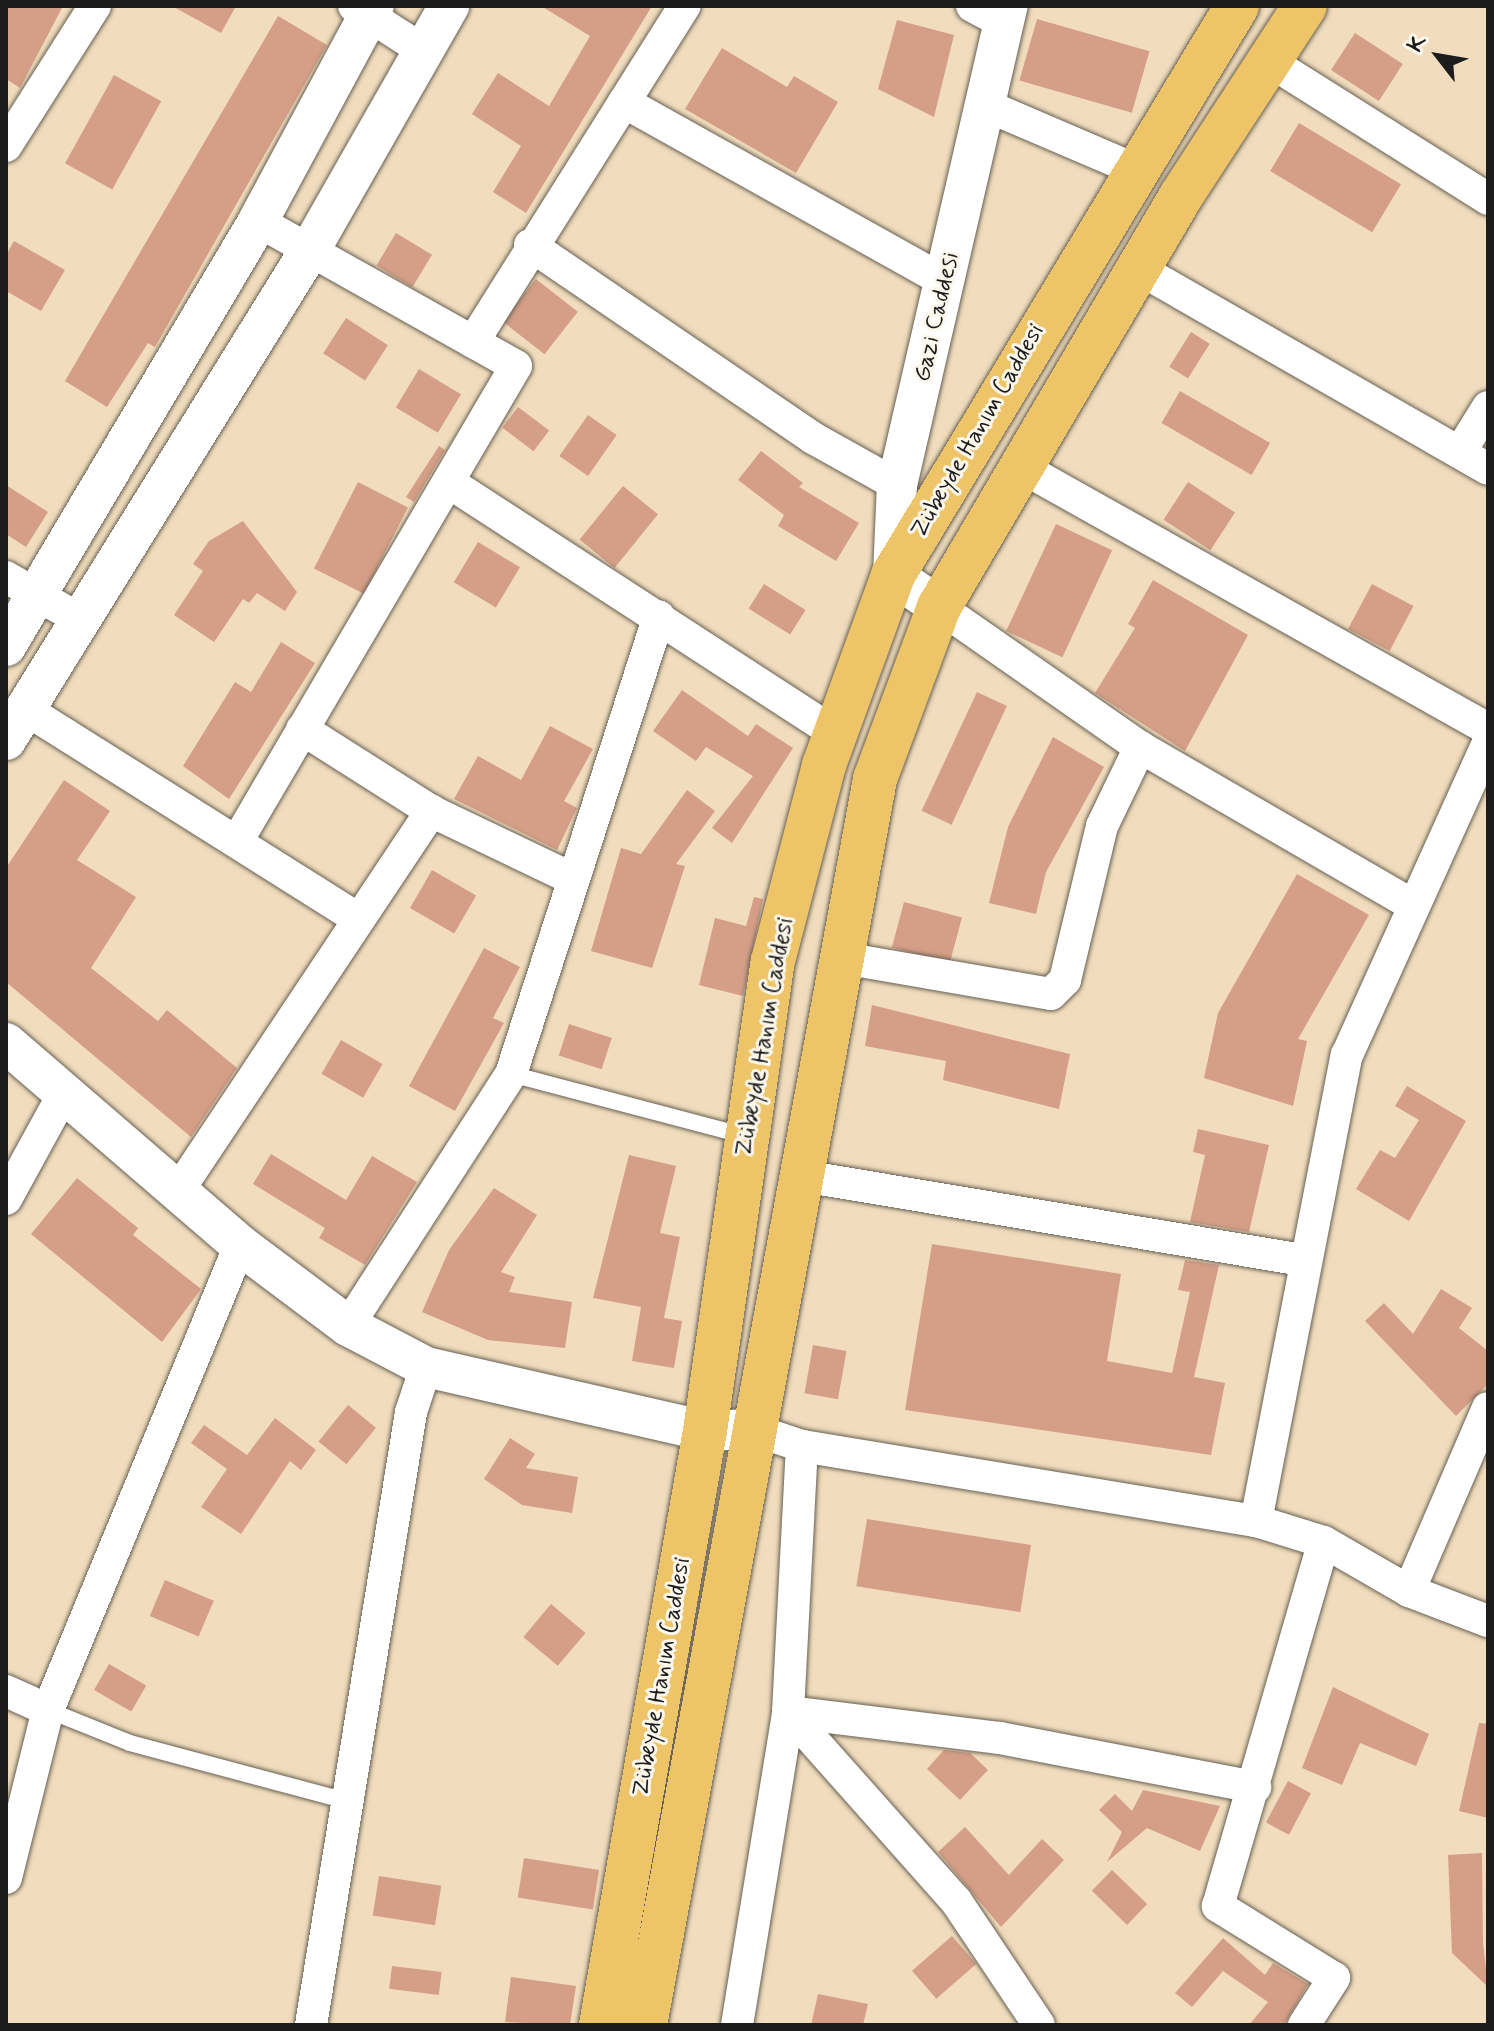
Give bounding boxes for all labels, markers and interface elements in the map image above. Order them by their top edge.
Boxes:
north arrow [1398,16,1478,96]
text: K [1401,30,1433,58]
street label: Gazi Caddesi [908,249,966,385]
street label: Zübeyde Hanım Caddesi [903,316,1053,546]
street label: Zübeyde Hanım Caddesi [729,912,801,1162]
street label: Zübeyde Hanım Caddesi [626,1552,698,1802]

